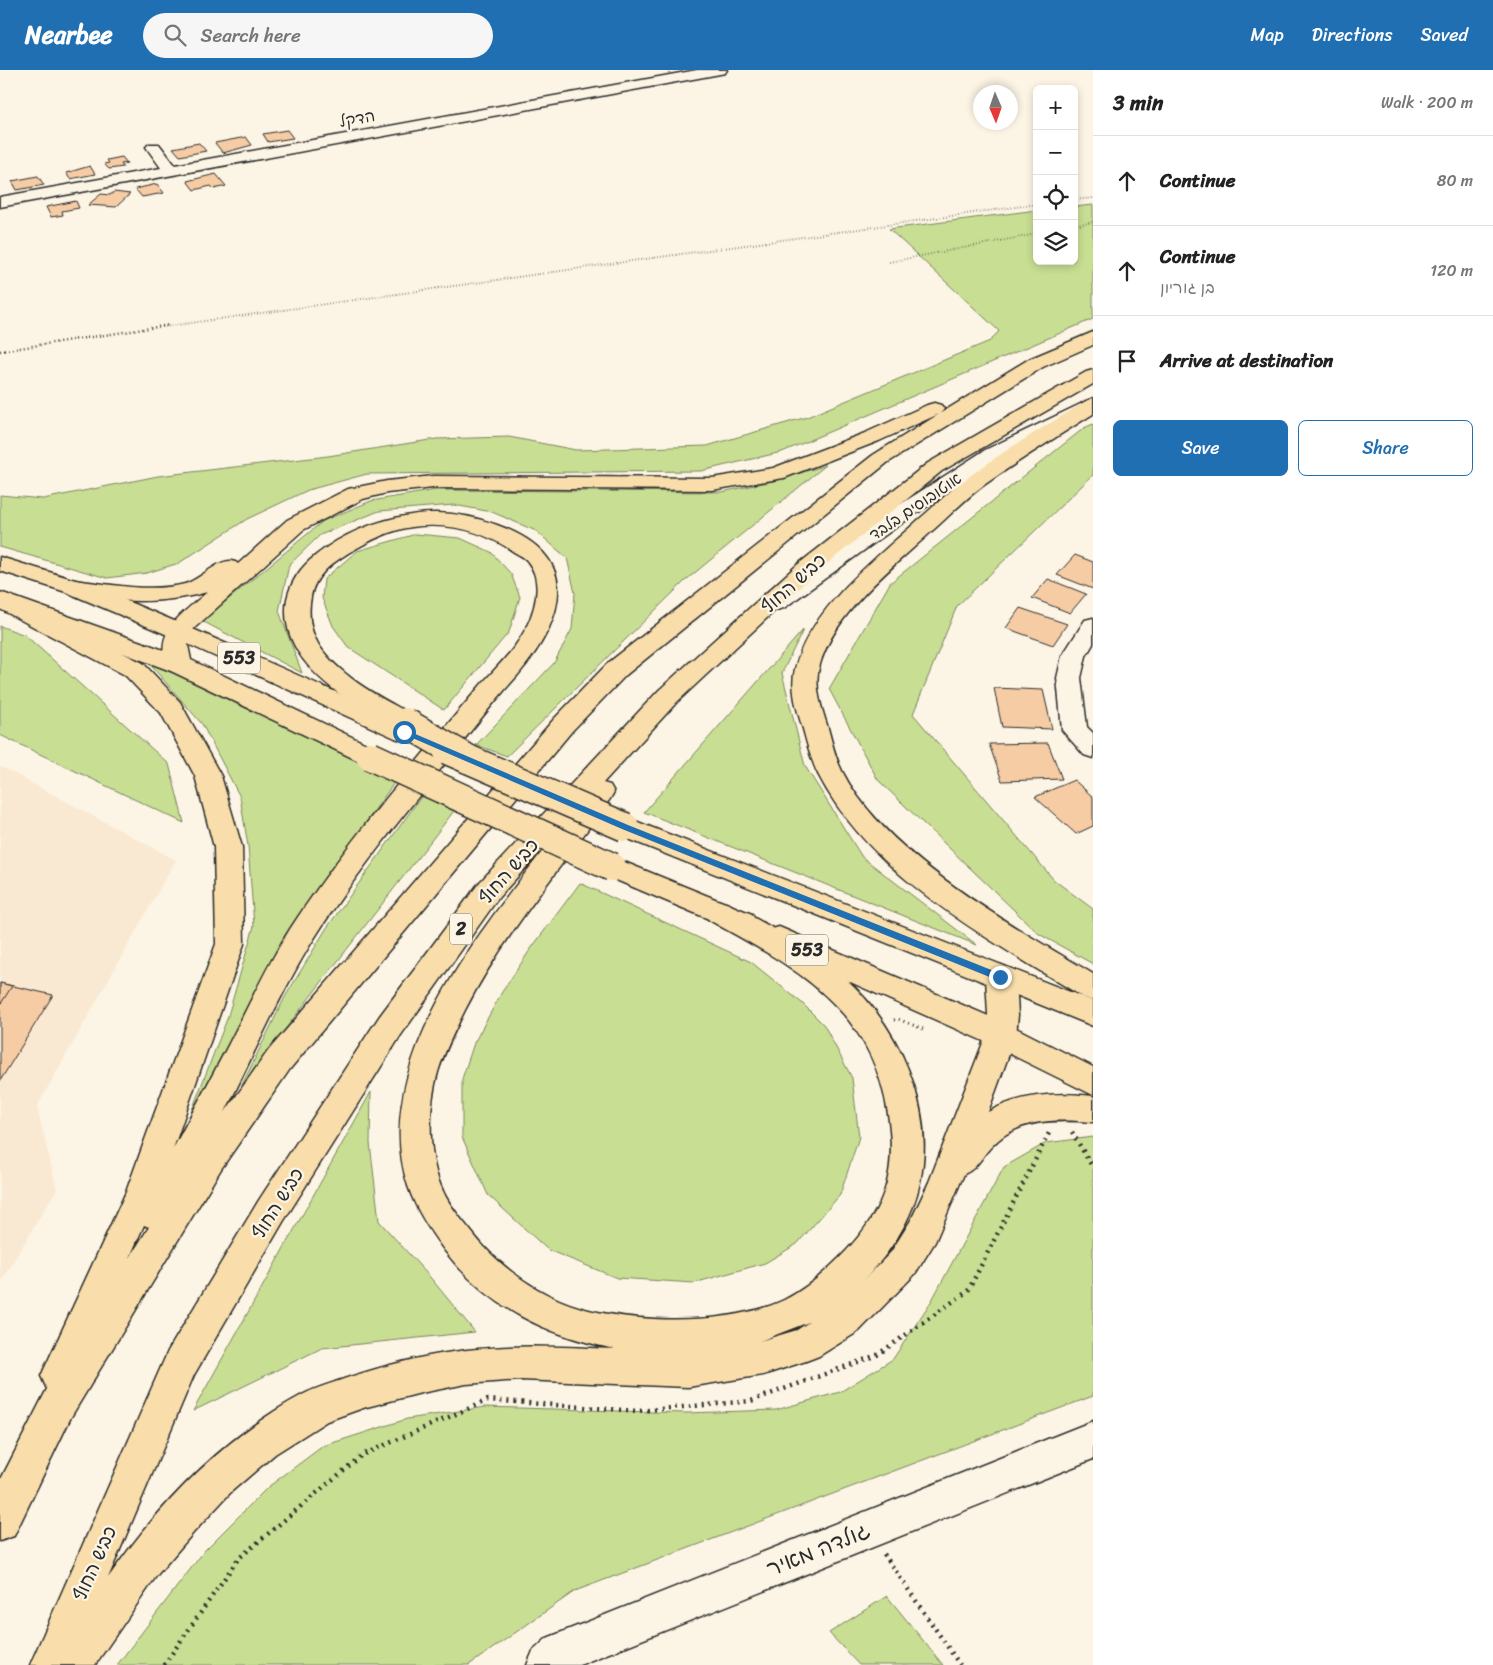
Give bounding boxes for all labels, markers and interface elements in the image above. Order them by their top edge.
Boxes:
search box [143,13,493,58]
text: Nearbee [25,14,113,56]
text: Search here [201,19,301,52]
text: Map [1251,19,1284,51]
text: Directions [1312,19,1393,51]
text: Saved [1421,19,1468,51]
icon: search [161,21,189,49]
text: 3 min [1113,84,1163,122]
north arrow [973,85,1018,130]
map controls [1033,85,1078,265]
button: + [1033,85,1078,130]
text: Walk · 200 m [1381,88,1473,117]
street label: הדקל [337,101,377,136]
button: − [1033,130,1078,175]
text: Continue [1160,164,1236,197]
text: 80 m [1437,166,1473,195]
icon: ahead [1113,167,1141,195]
button: locate [1033,175,1078,220]
button: layers [1033,220,1078,265]
text: Continue [1160,240,1236,273]
text: 120 m [1430,256,1473,285]
icon: ahead [1113,257,1141,285]
text: בן גוריון [1160,273,1215,302]
text: Arrive at destination [1160,344,1333,377]
icon: arrive [1113,347,1141,375]
button: Save [1113,420,1288,476]
button: Share [1298,420,1473,476]
street label: אוטובוסים בלבד [863,464,968,548]
street label: כביש החוף [753,544,834,622]
road number: 553 [218,642,260,674]
route start [393,721,416,744]
street label: כביש החוף [470,830,547,912]
road number: 2 [450,914,472,944]
road number: 553 [786,934,828,966]
route end [989,966,1012,989]
street label: כביש החוף [242,1161,313,1246]
street label: גולדה מאיר [760,1511,876,1588]
street label: כביש החוף [63,1520,126,1606]

